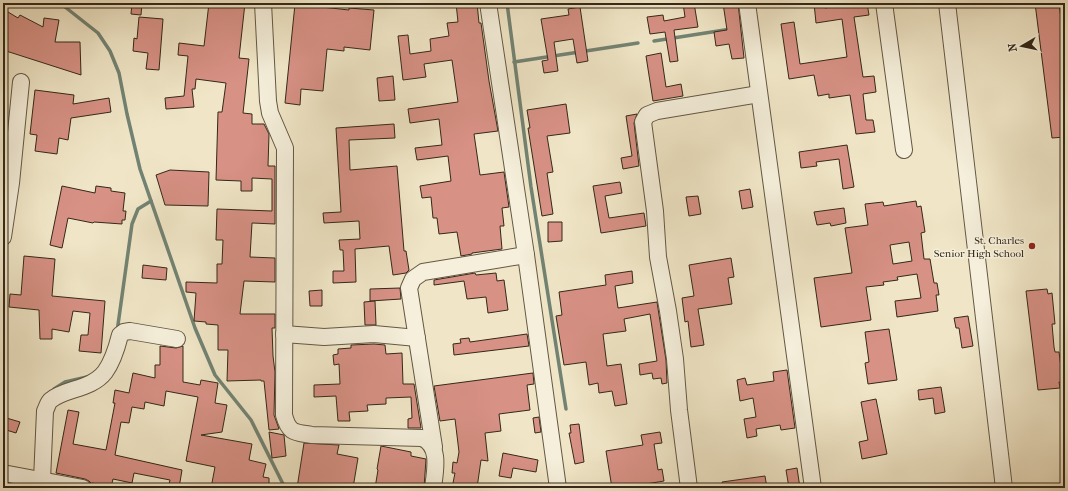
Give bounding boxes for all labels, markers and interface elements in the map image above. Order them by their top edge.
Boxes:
north arrow [1002,26,1042,66]
text: N [1005,42,1020,53]
place label: St. Charles Senior High School [934,234,1024,260]
marker: St. Charles Senior High School [1027,241,1037,251]

